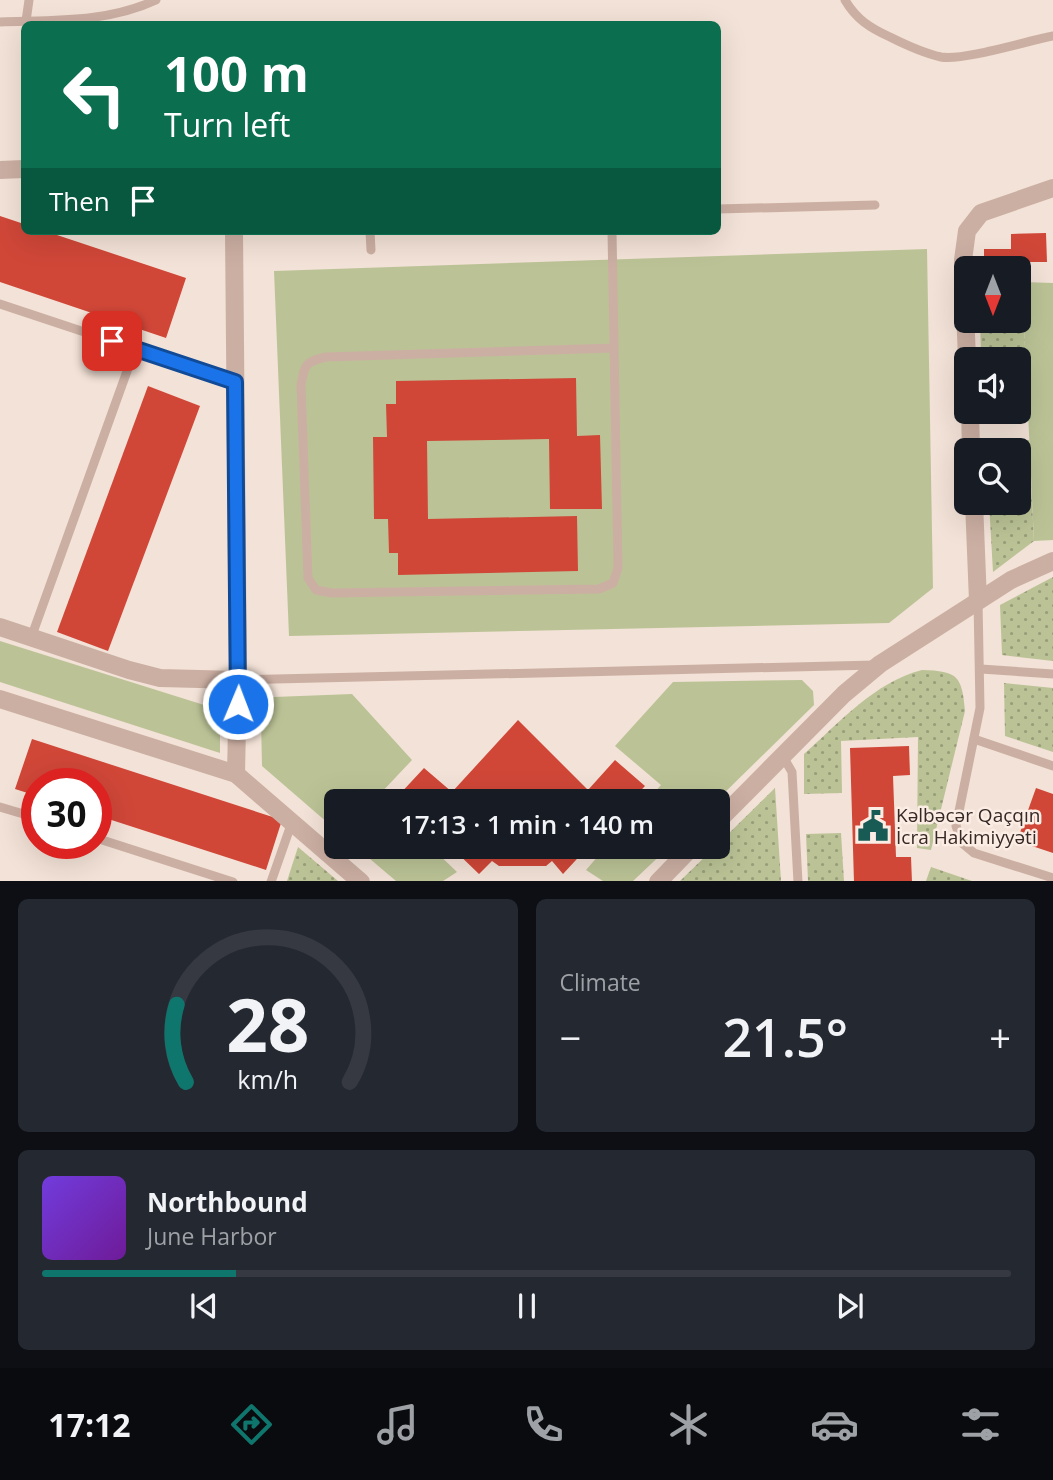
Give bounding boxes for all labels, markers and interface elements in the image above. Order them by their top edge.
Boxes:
text: 100 m [164,40,309,106]
icon: left [49,49,140,140]
text: Turn left [164,103,290,146]
icon: arrive [124,182,162,220]
text: Then [49,183,110,219]
north arrow [954,256,1031,332]
map controls [954,256,1031,515]
pin [82,311,142,371]
icon: arrive [93,322,131,360]
button: sound [954,347,1031,424]
button: search [954,438,1031,515]
position arrow [201,667,275,741]
speed limit sign: 30 [21,768,112,859]
place label: Kəlbəcər Qaçqın İcra Hakimiyyəti [896,802,1040,850]
text: 17:13 · 1 min · 140 m [400,806,654,842]
public building icon: Kəlbəcər Qaçqın İcra Hakimiyyəti [856,809,890,843]
text: Climate [560,966,641,998]
text: 28 [226,974,309,1073]
text: 21.5° [722,1001,848,1072]
text: − [560,1011,581,1063]
text: + [989,1011,1011,1063]
text: km/h [237,1061,298,1095]
text: Northbound [147,1184,308,1220]
text: June Harbor [147,1220,277,1252]
icon: previous [185,1287,223,1325]
icon: pause [508,1287,546,1325]
icon: next [831,1287,869,1325]
icon: directions [227,1400,276,1449]
icon: music [373,1400,422,1449]
icon: phone [519,1400,568,1449]
icon: climate [664,1400,713,1449]
icon: car [810,1400,859,1449]
icon: filters [956,1400,1005,1449]
text: 17:12 [48,1403,131,1446]

